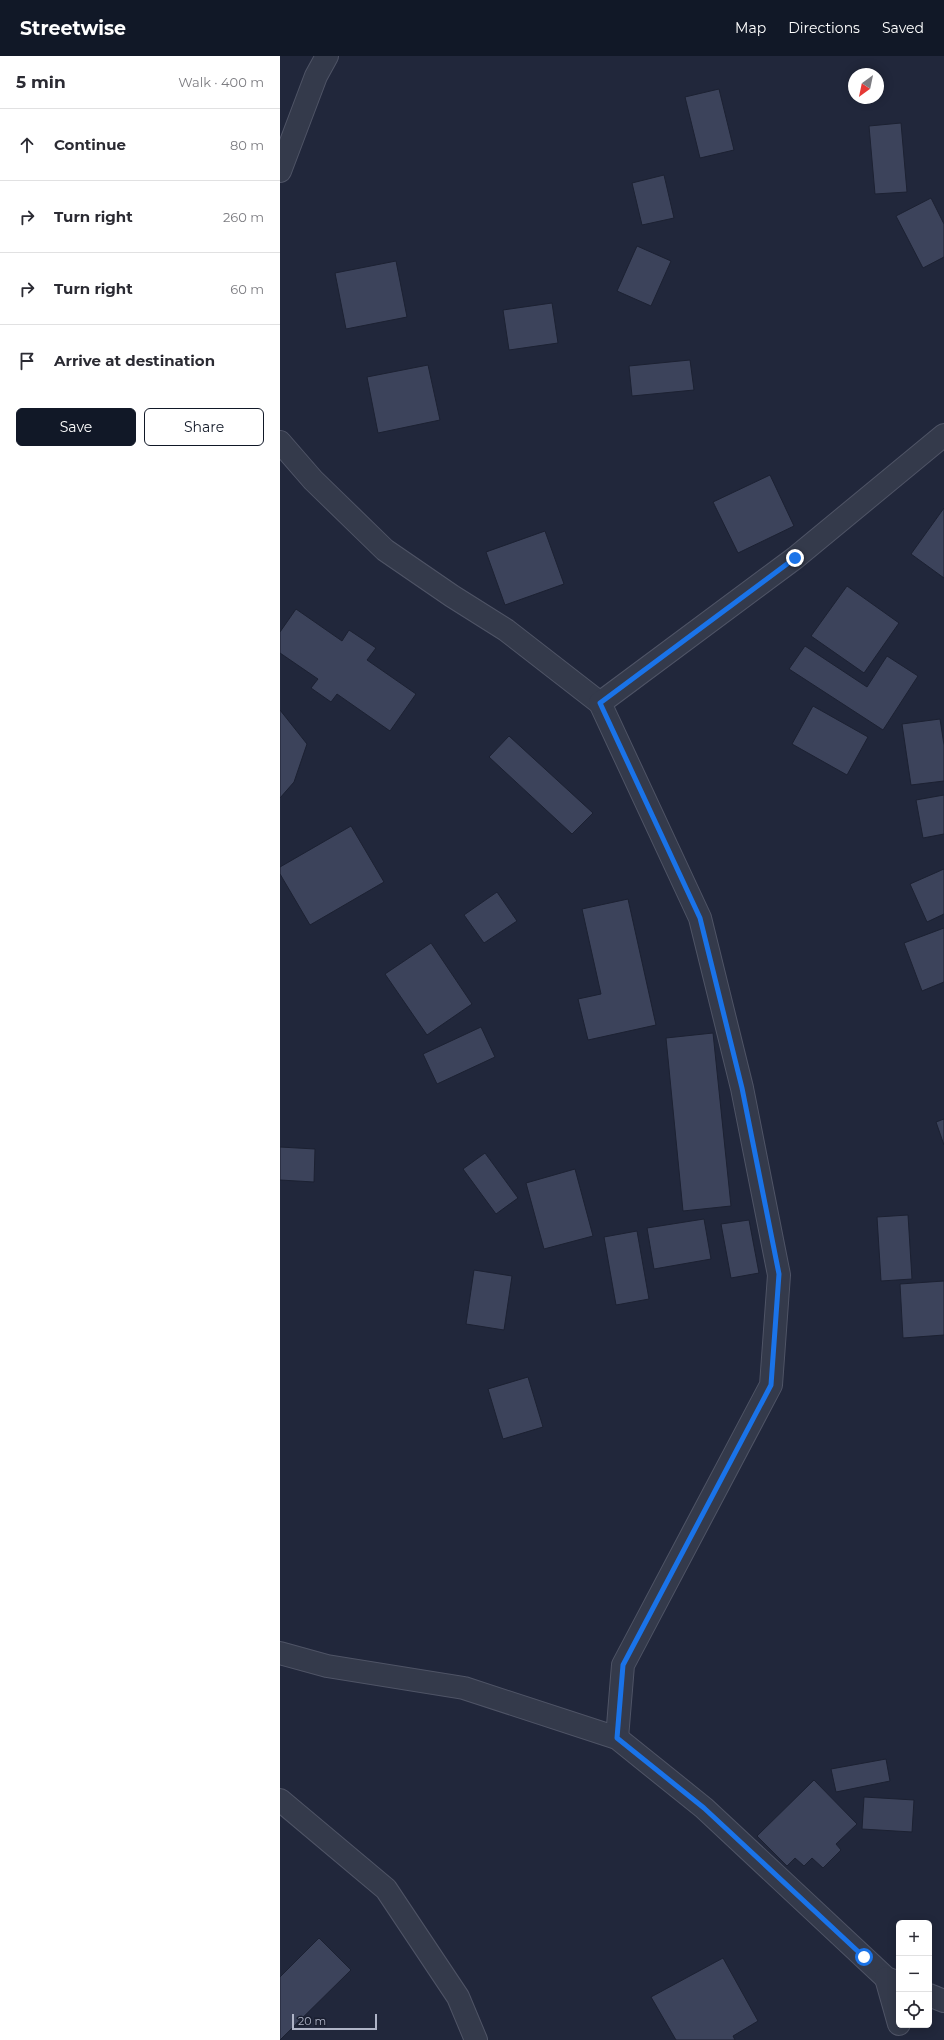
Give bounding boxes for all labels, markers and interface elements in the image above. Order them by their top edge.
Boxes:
text: Streetwise [20,17,126,40]
text: Map [735,19,766,37]
text: Directions [788,19,860,37]
text: Saved [882,19,924,37]
north arrow [848,68,884,104]
text: 5 min [16,72,66,92]
text: Walk · 400 m [178,74,264,90]
icon: ahead [16,134,38,156]
text: Continue [54,135,126,154]
text: 80 m [230,137,264,153]
icon: right [16,206,38,228]
text: Turn right [54,207,133,226]
text: 260 m [223,209,264,225]
icon: right [16,278,38,300]
text: Turn right [54,279,133,298]
text: 60 m [230,281,264,297]
icon: arrive [16,350,38,372]
text: Arrive at destination [54,351,215,370]
button: Save [16,408,136,446]
button: Share [144,408,264,446]
route end [786,549,804,567]
map controls [896,1920,932,2028]
button: + [896,1920,932,1956]
route start [855,1948,873,1966]
button: − [896,1956,932,1992]
button: locate [896,1992,932,2028]
scale bar [292,2012,377,2031]
text: 20 m [298,2014,326,2028]

